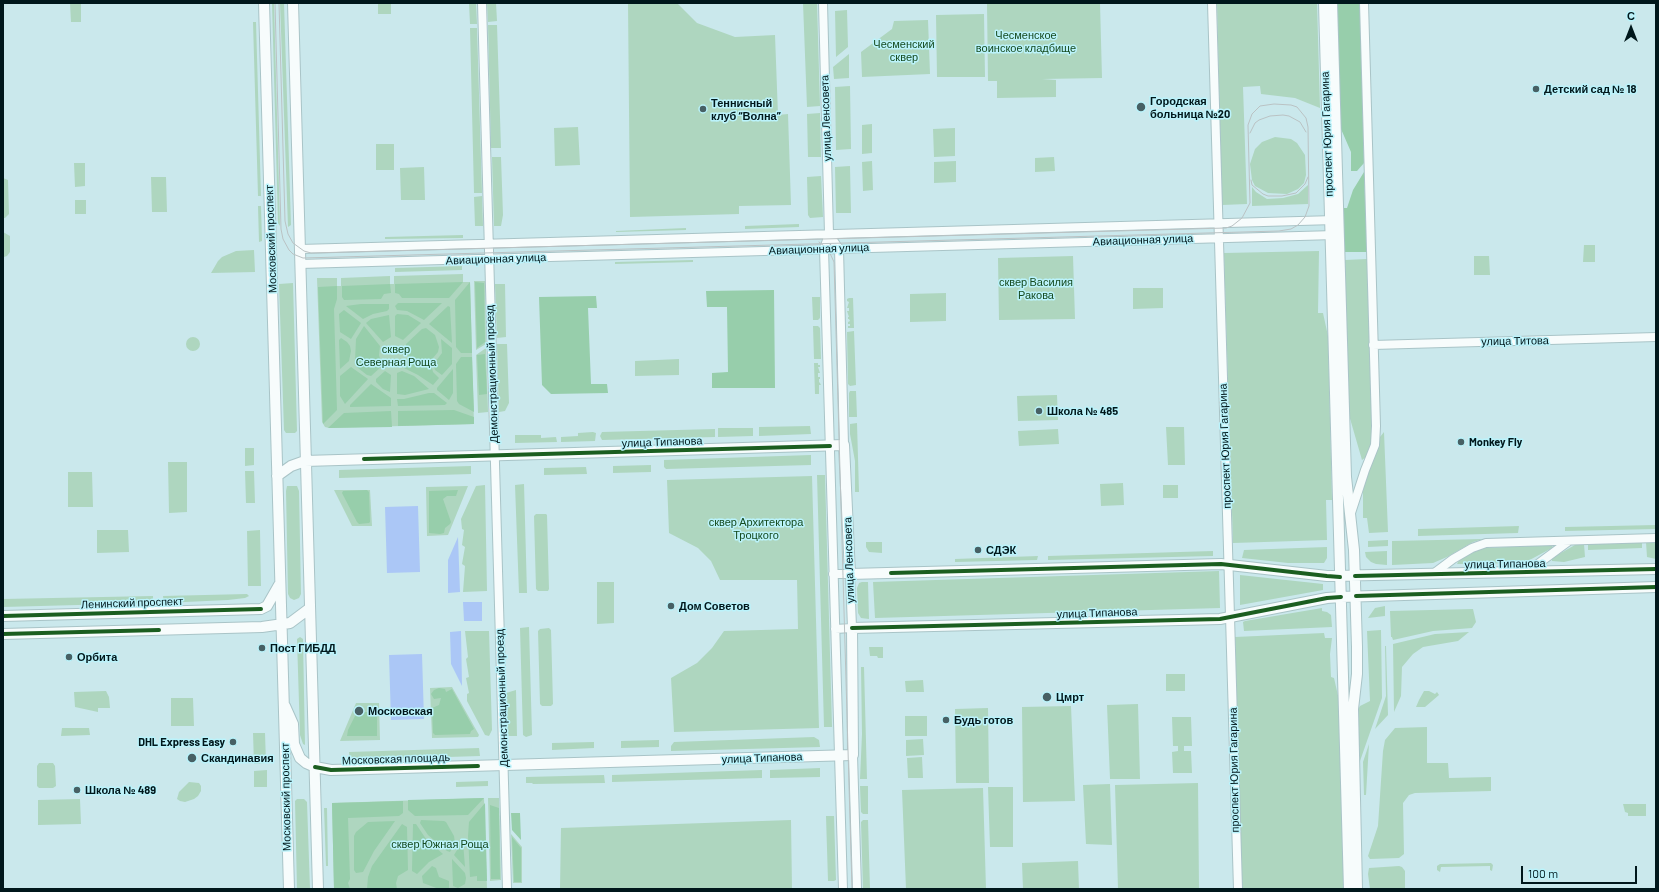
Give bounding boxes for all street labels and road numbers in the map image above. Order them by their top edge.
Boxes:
street label: проспект Юрия Гагарина [1318,71,1336,197]
street label: улица Ленсовета [818,75,834,161]
street label: Московский проспект [263,185,279,293]
street label: Авиационная улица [1092,232,1194,248]
street label: Авиационная улица [768,241,870,257]
street label: Авиационная улица [445,251,547,267]
street label: Демонстрационный проезд [483,305,501,443]
street label: улица Титова [1481,334,1549,348]
street label: проспект Юрия Гагарина [1216,383,1234,509]
street label: улица Типанова [621,434,703,450]
street label: улица Ленсовета [841,517,857,603]
street label: улица Типанова [1464,557,1546,571]
street label: Ленинский проспект [81,595,183,611]
street label: улица Типанова [1056,605,1138,621]
street label: Демонстрационный проезд [493,629,511,767]
street label: проспект Юрия Гагарина [1226,707,1242,833]
street label: Московский проспект [278,743,294,851]
street label: улица Типанова [721,750,803,766]
street label: Московская площадь [342,751,450,767]

